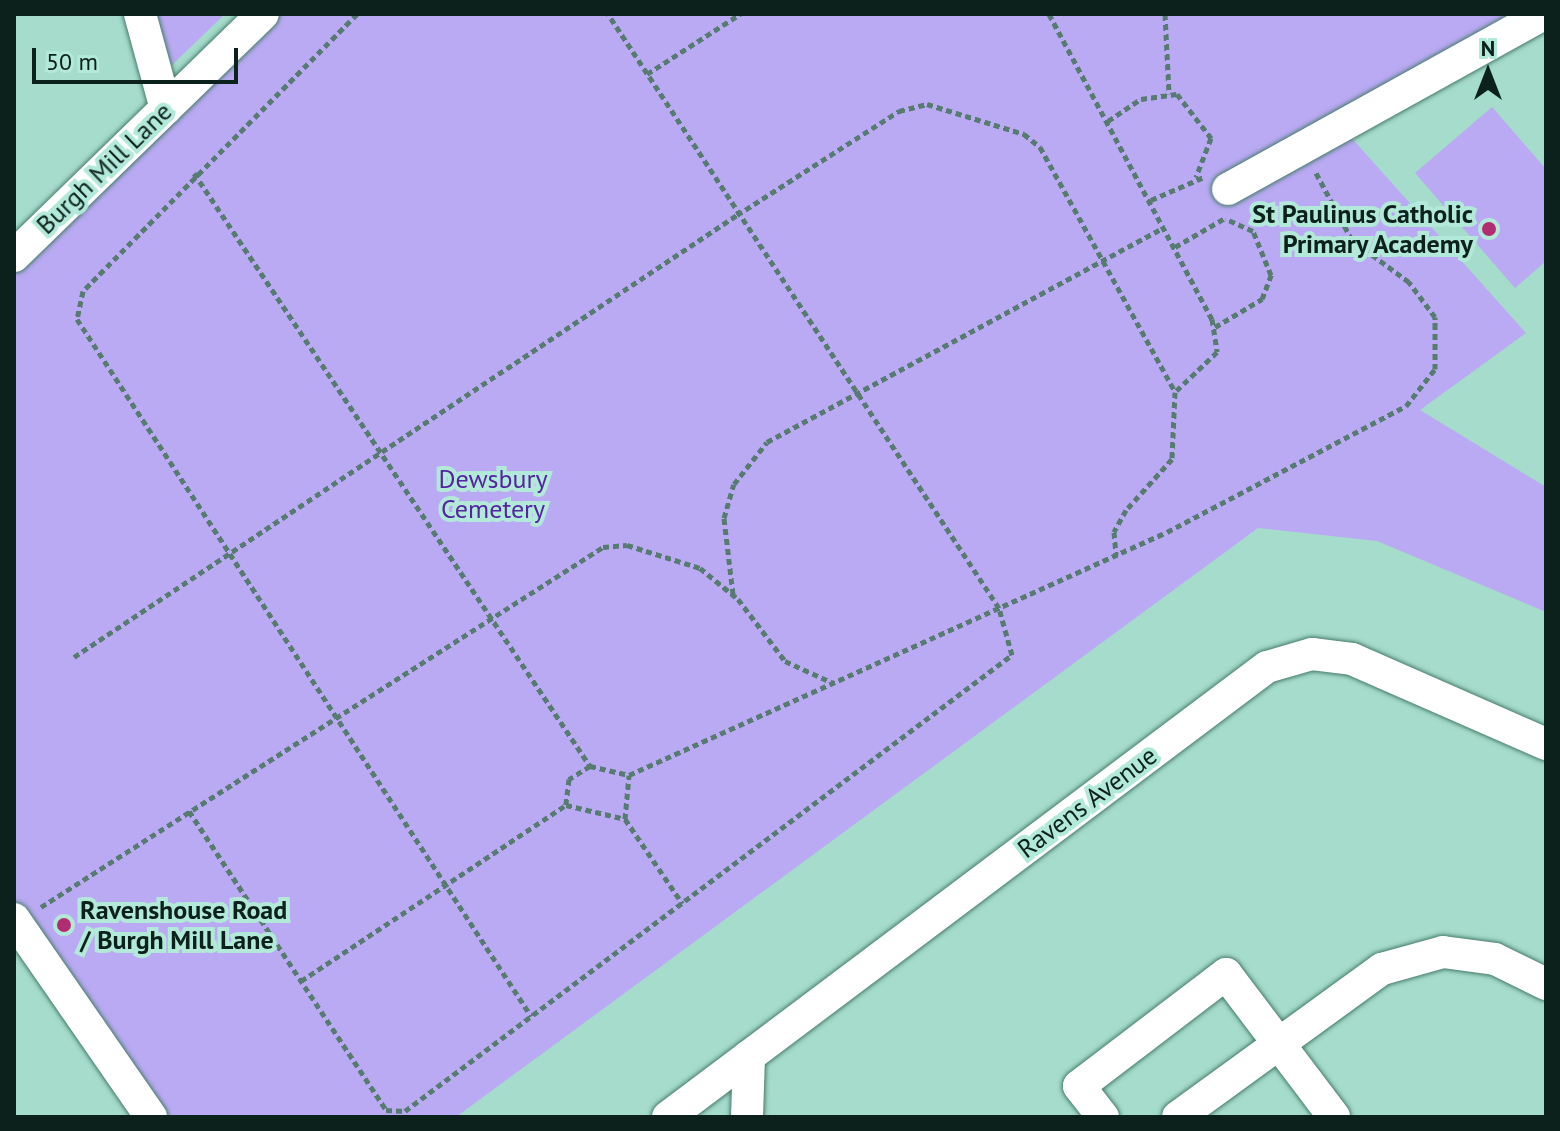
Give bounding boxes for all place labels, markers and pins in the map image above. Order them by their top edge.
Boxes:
place label: St Paulinus Catholic Primary Academy [1252,198,1473,260]
marker: St Paulinus Catholic Primary Academy [1480,220,1498,238]
place label: Ravenshouse Road / Burgh Mill Lane [80,894,287,956]
marker: Ravenshouse Road / Burgh Mill Lane [55,916,73,934]

